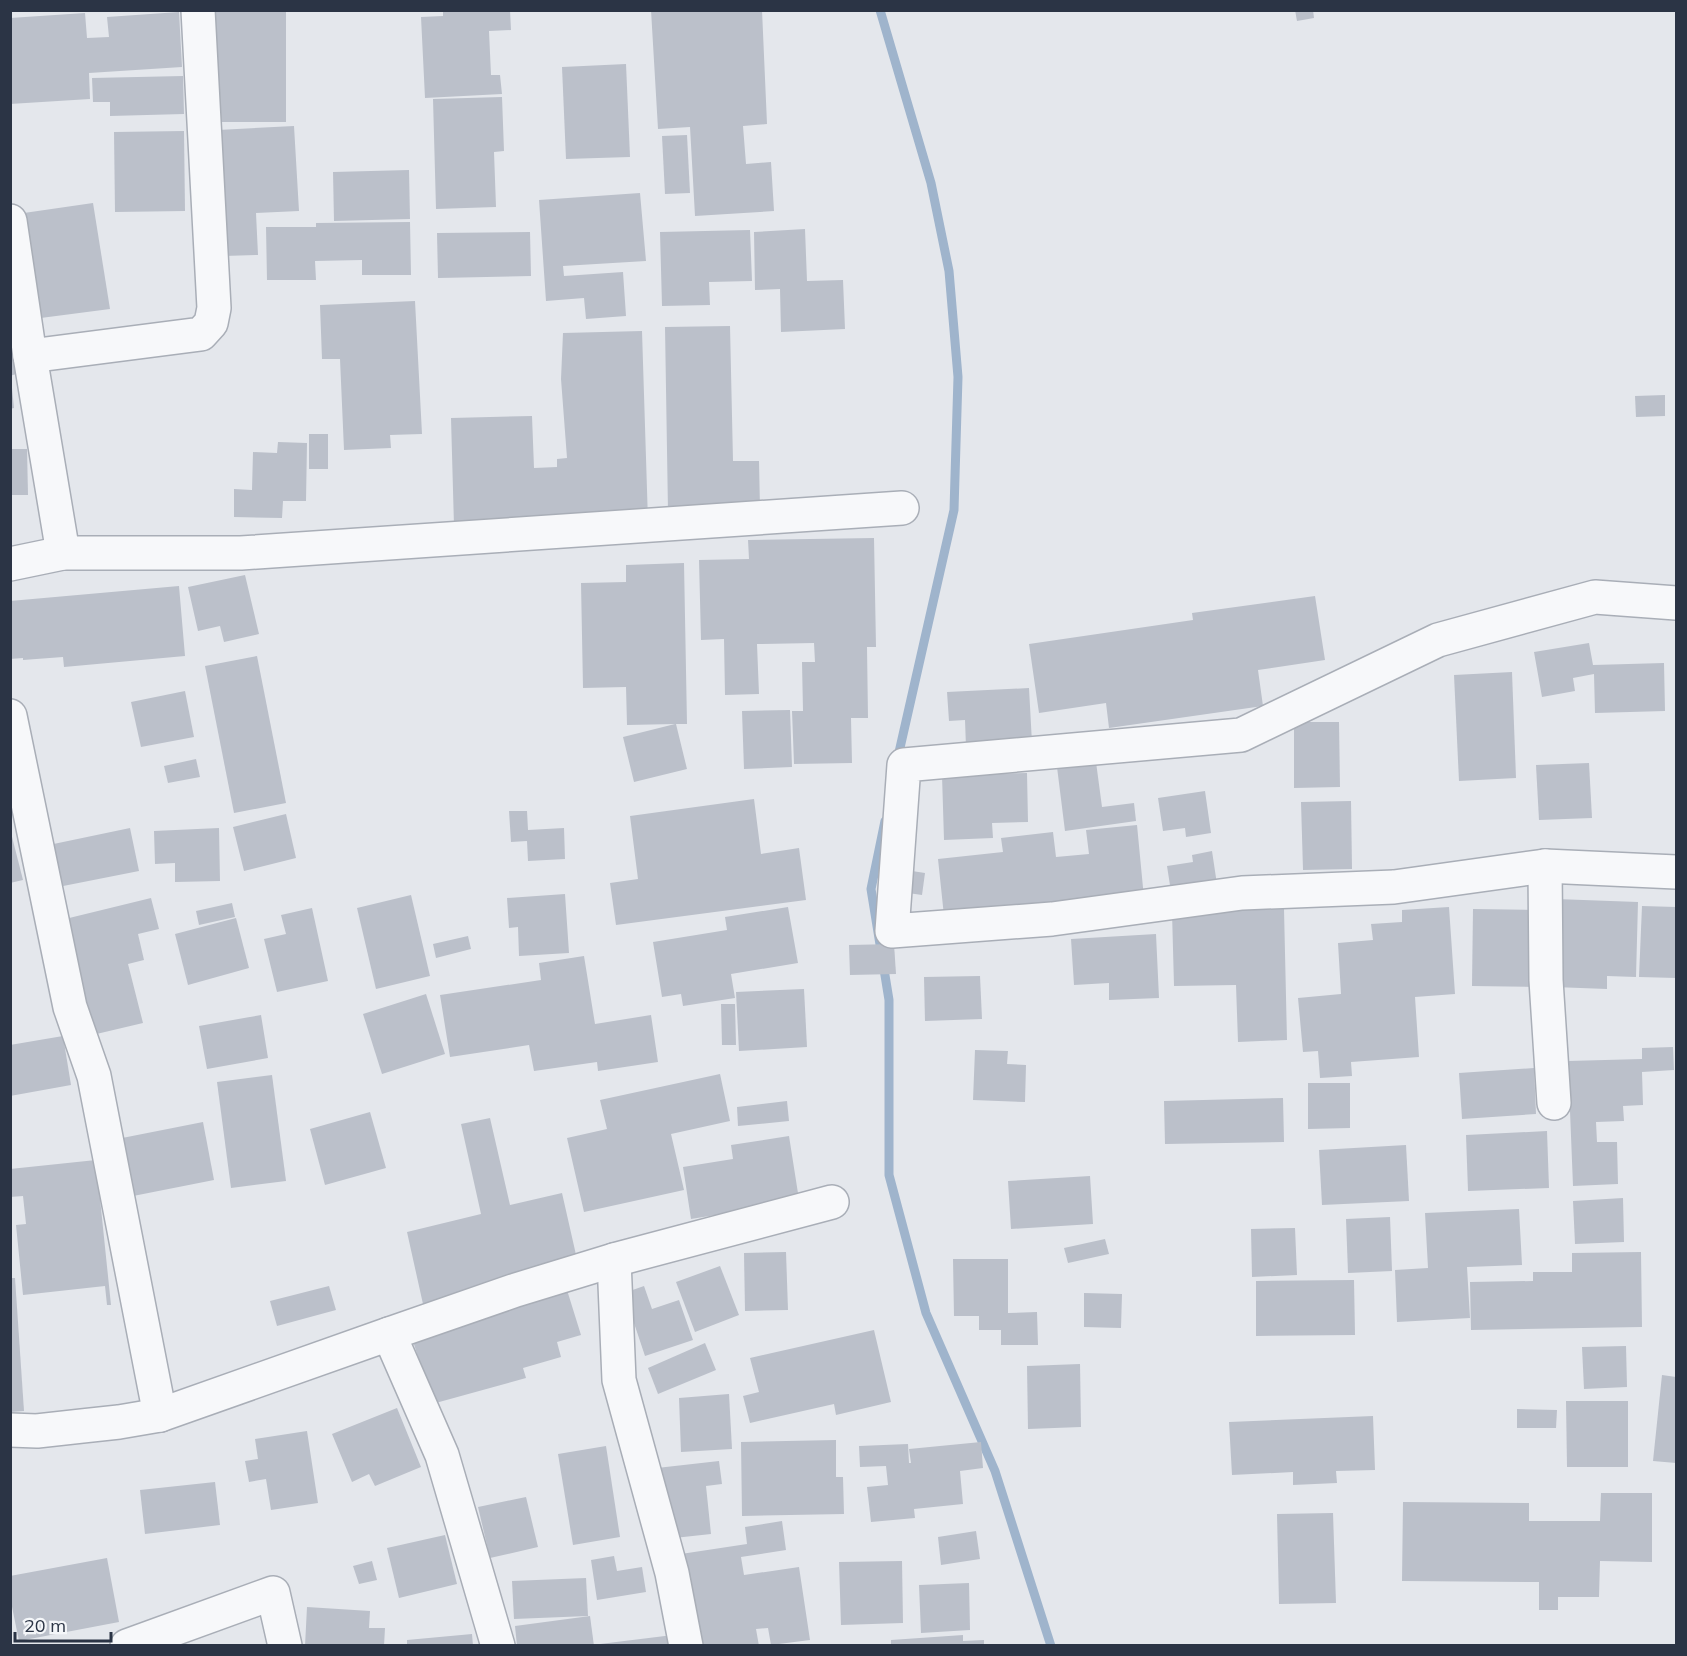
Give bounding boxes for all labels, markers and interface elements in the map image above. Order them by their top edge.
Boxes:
scale bar [15,1605,111,1643]
text: 20 m [24,1614,66,1637]

